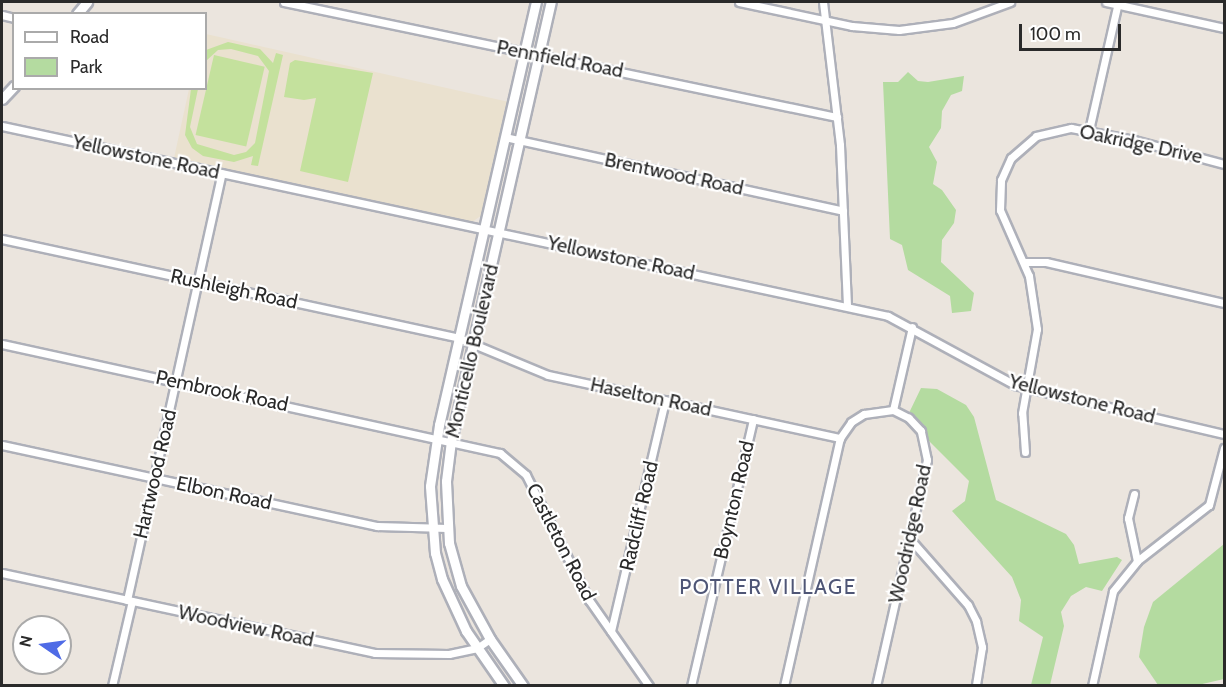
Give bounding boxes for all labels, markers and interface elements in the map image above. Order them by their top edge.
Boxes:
legend [12,12,207,90]
scale bar [1022,12,1124,50]
text: 100 m [1030,23,1081,45]
text: Road [70,26,109,48]
street label: Pennfield Road [495,35,625,83]
text: Park [70,56,102,78]
street label: Oakridge Drive [1077,119,1205,169]
street label: Yellowstone Road [70,130,222,184]
street label: Brentwood Road [602,148,746,200]
street label: Yellowstone Road [545,231,697,285]
street label: Monticello Boulevard [440,262,504,440]
street label: Rushleigh Road [168,264,300,314]
street label: Pembrook Road [153,365,291,417]
street label: Yellowstone Road [1006,369,1158,429]
street label: Haselton Road [588,372,714,422]
street label: Hartwood Road [128,407,182,541]
street label: Boynton Road [709,439,759,561]
street label: Radcliff Road [615,459,663,573]
street label: Woodridge Road [884,463,936,605]
street label: Elbon Road [174,471,274,515]
street label: Castleton Road [521,479,601,605]
district label: POTTER VILLAGE [679,574,857,600]
street label: Woodview Road [176,600,316,652]
north arrow [12,615,72,675]
text: N [15,634,36,649]

